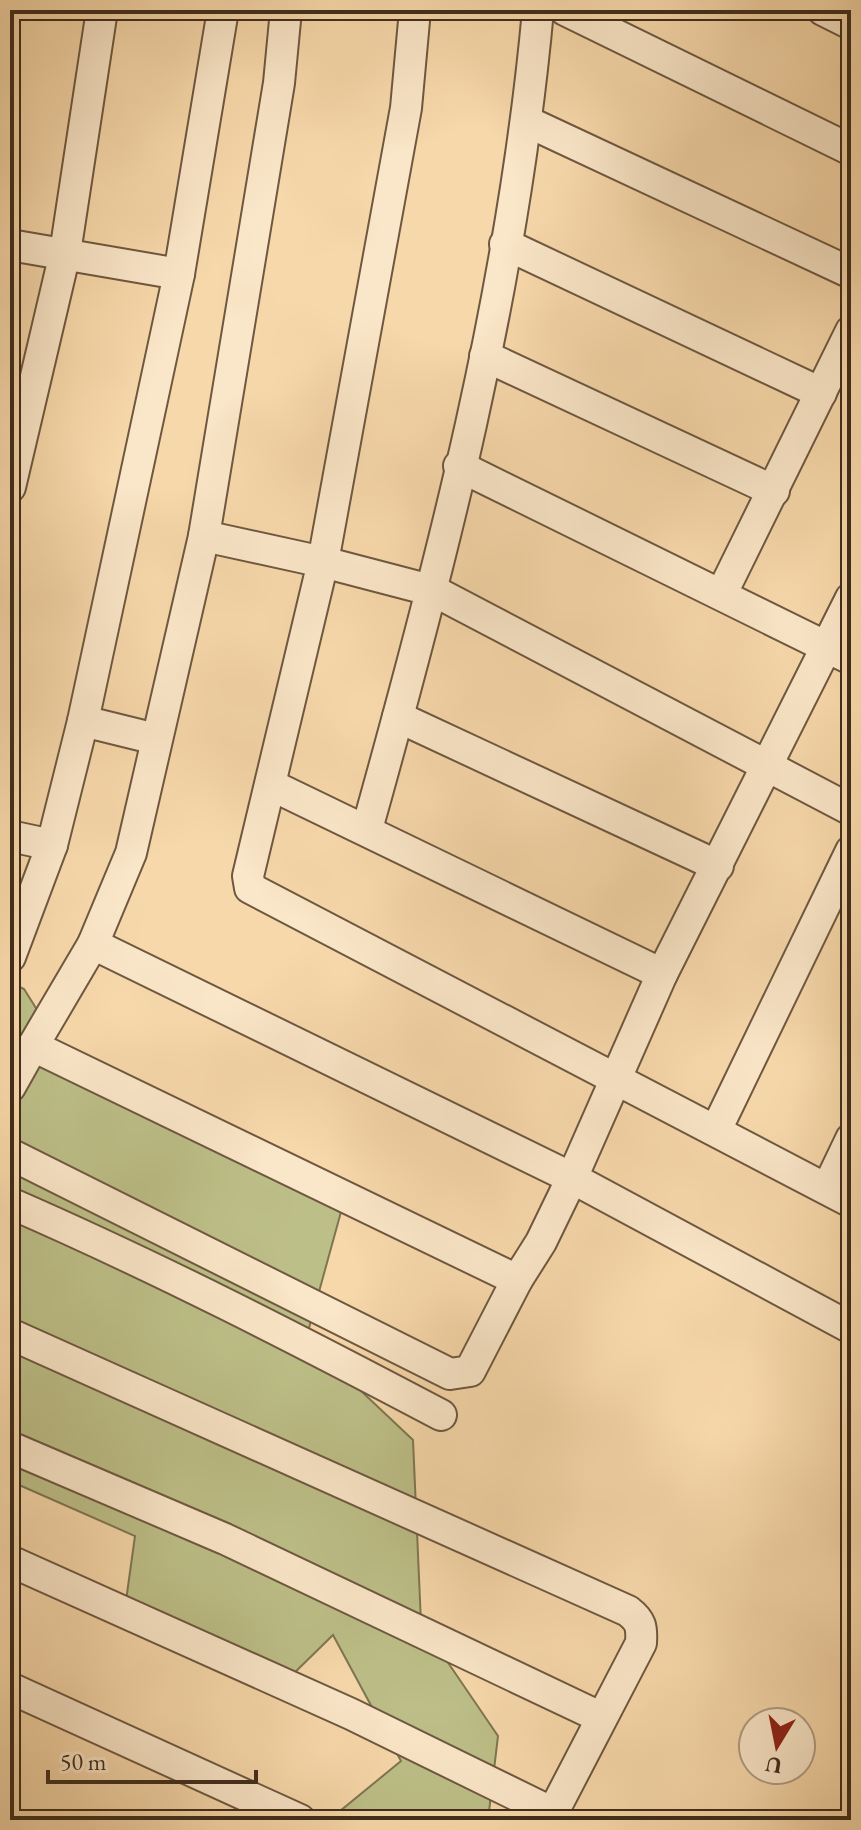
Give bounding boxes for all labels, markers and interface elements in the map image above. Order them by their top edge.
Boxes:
north arrow [737,1706,817,1786]
scale bar [48,1734,256,1784]
text: 50 m [60,1746,107,1777]
text: U [762,1749,784,1781]

